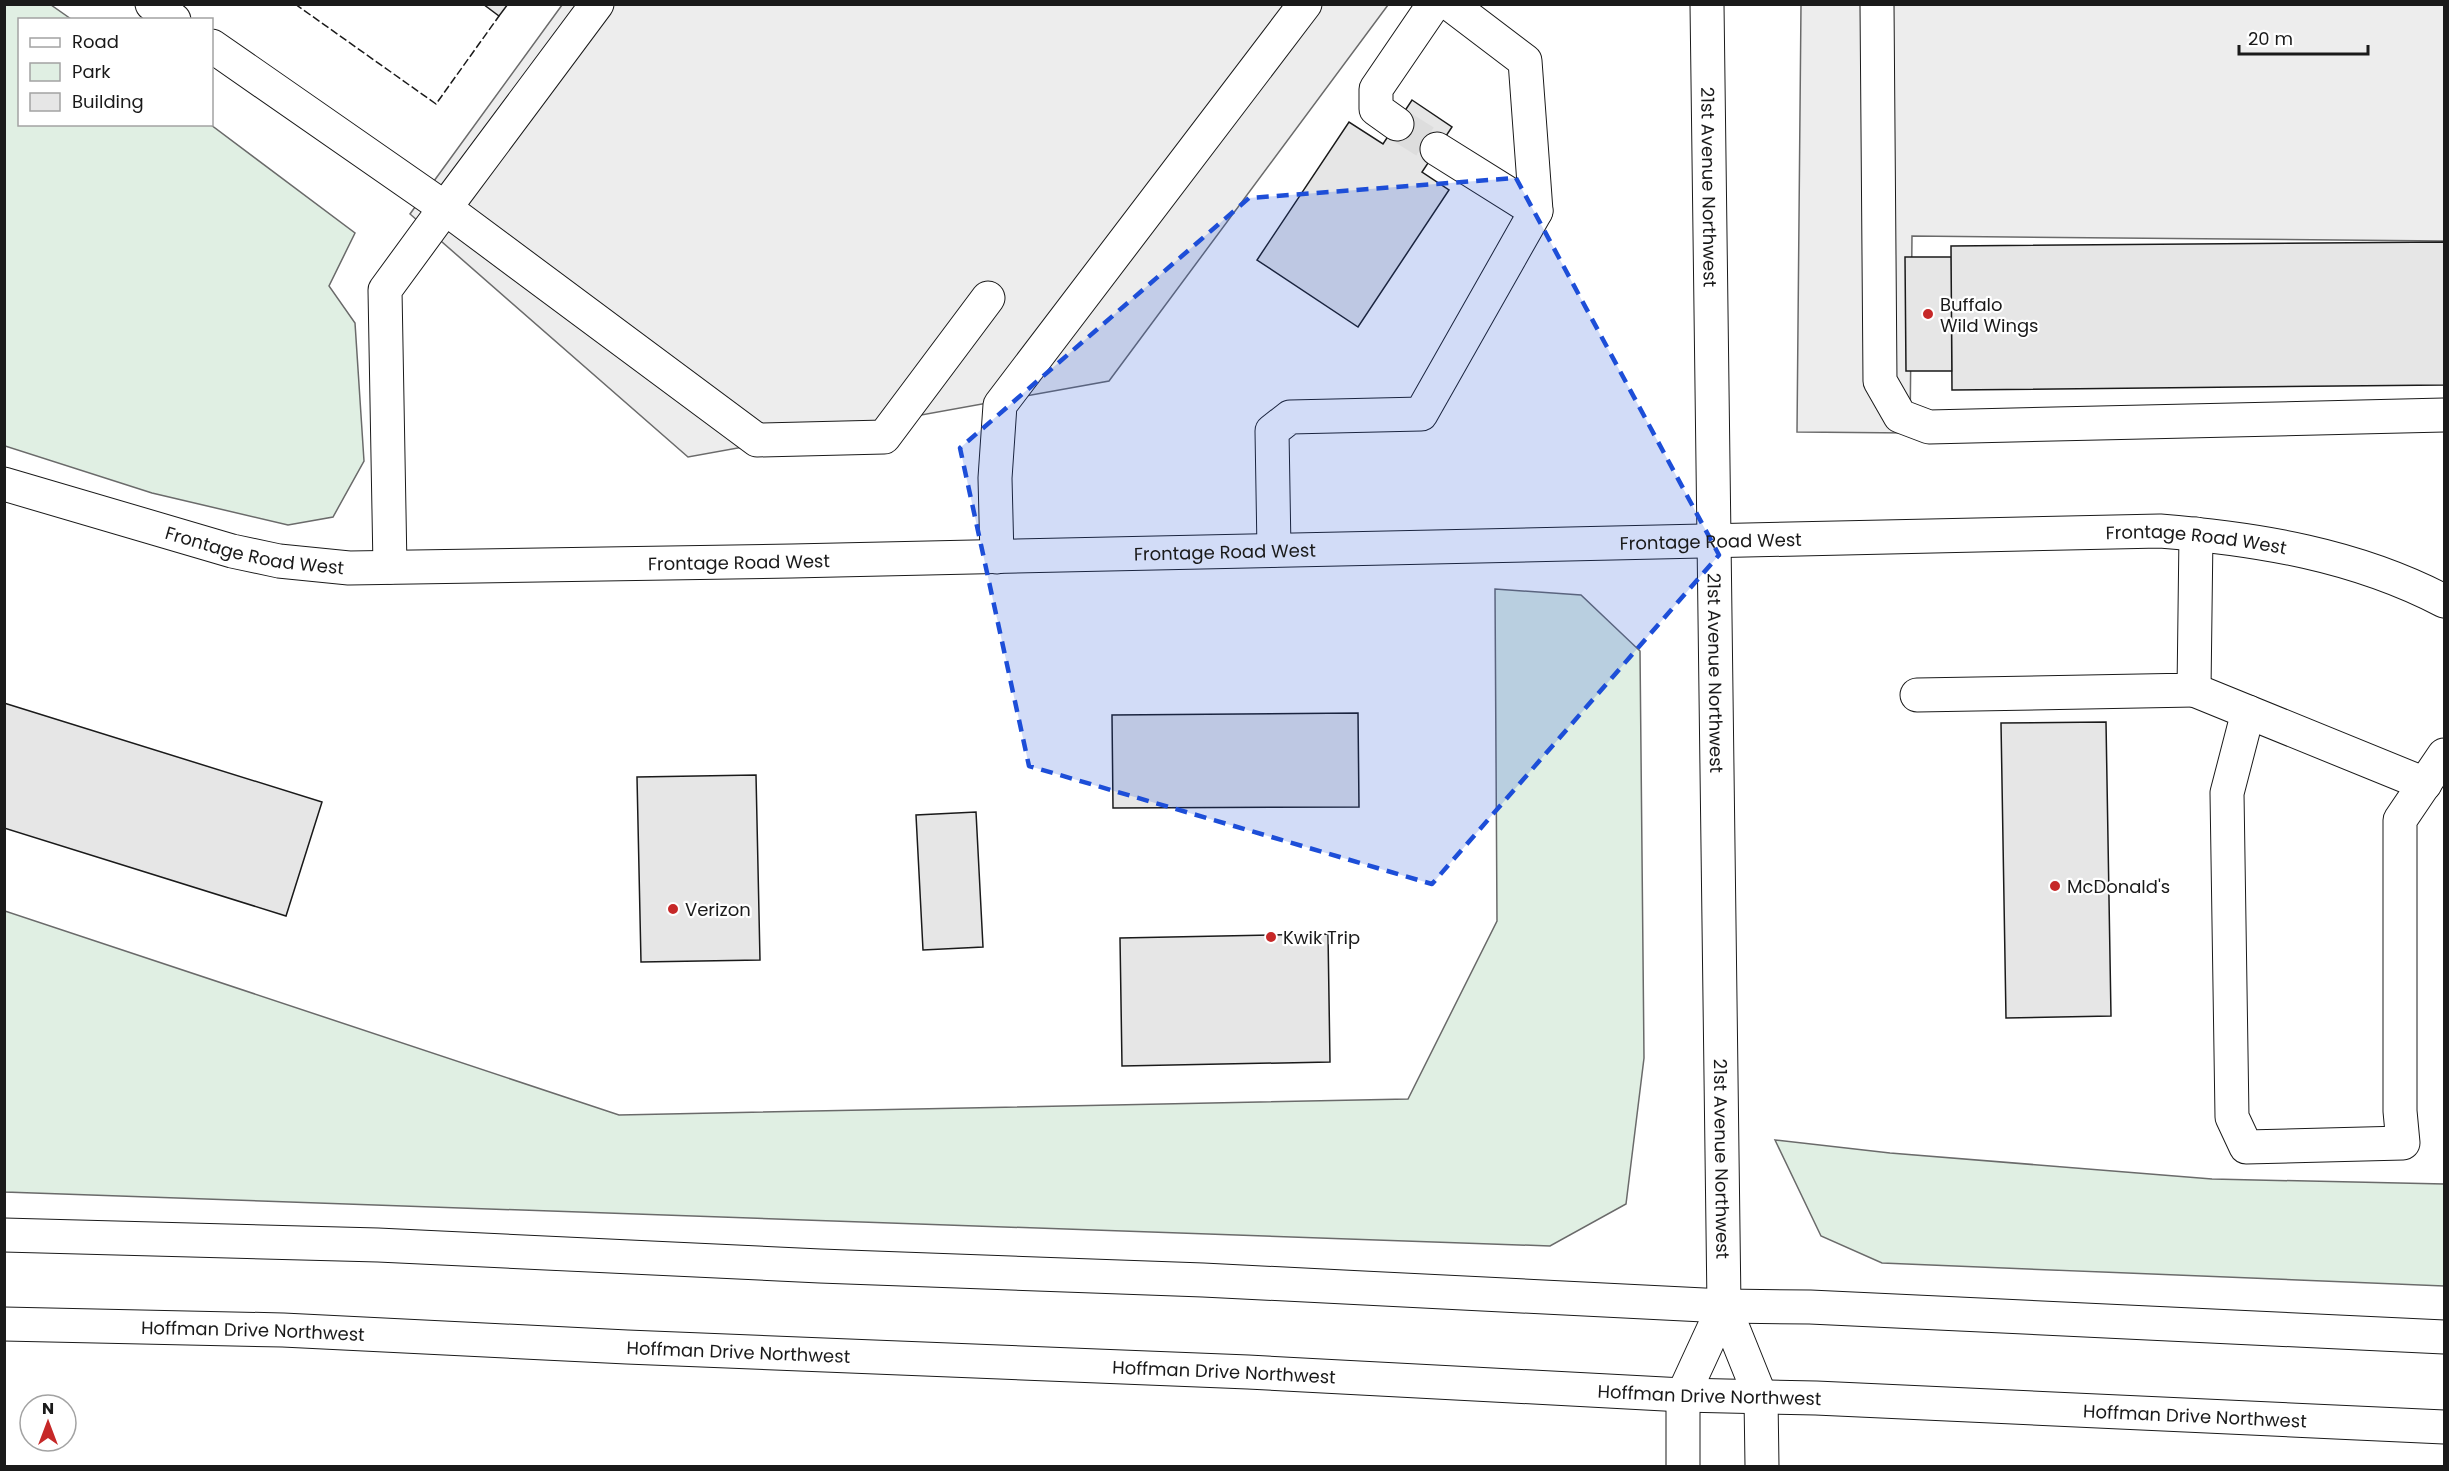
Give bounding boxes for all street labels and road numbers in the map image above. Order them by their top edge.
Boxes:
street label: 21st Avenue Northwest [1696,87,1723,287]
street label: Frontage Road West [2105,518,2289,560]
street label: Frontage Road West [163,520,345,580]
street label: Frontage Road West [1619,526,1802,555]
street label: Frontage Road West [1133,537,1316,566]
street label: Frontage Road West [648,548,830,576]
street label: 21st Avenue Northwest [1702,573,1730,773]
street label: 21st Avenue Northwest [1708,1059,1736,1259]
street label: Hoffman Drive Northwest [141,1314,365,1347]
street label: Hoffman Drive Northwest [626,1334,851,1368]
street label: Hoffman Drive Northwest [1112,1354,1336,1389]
street label: Hoffman Drive Northwest [1597,1378,1822,1411]
street label: Hoffman Drive Northwest [2083,1398,2307,1433]

